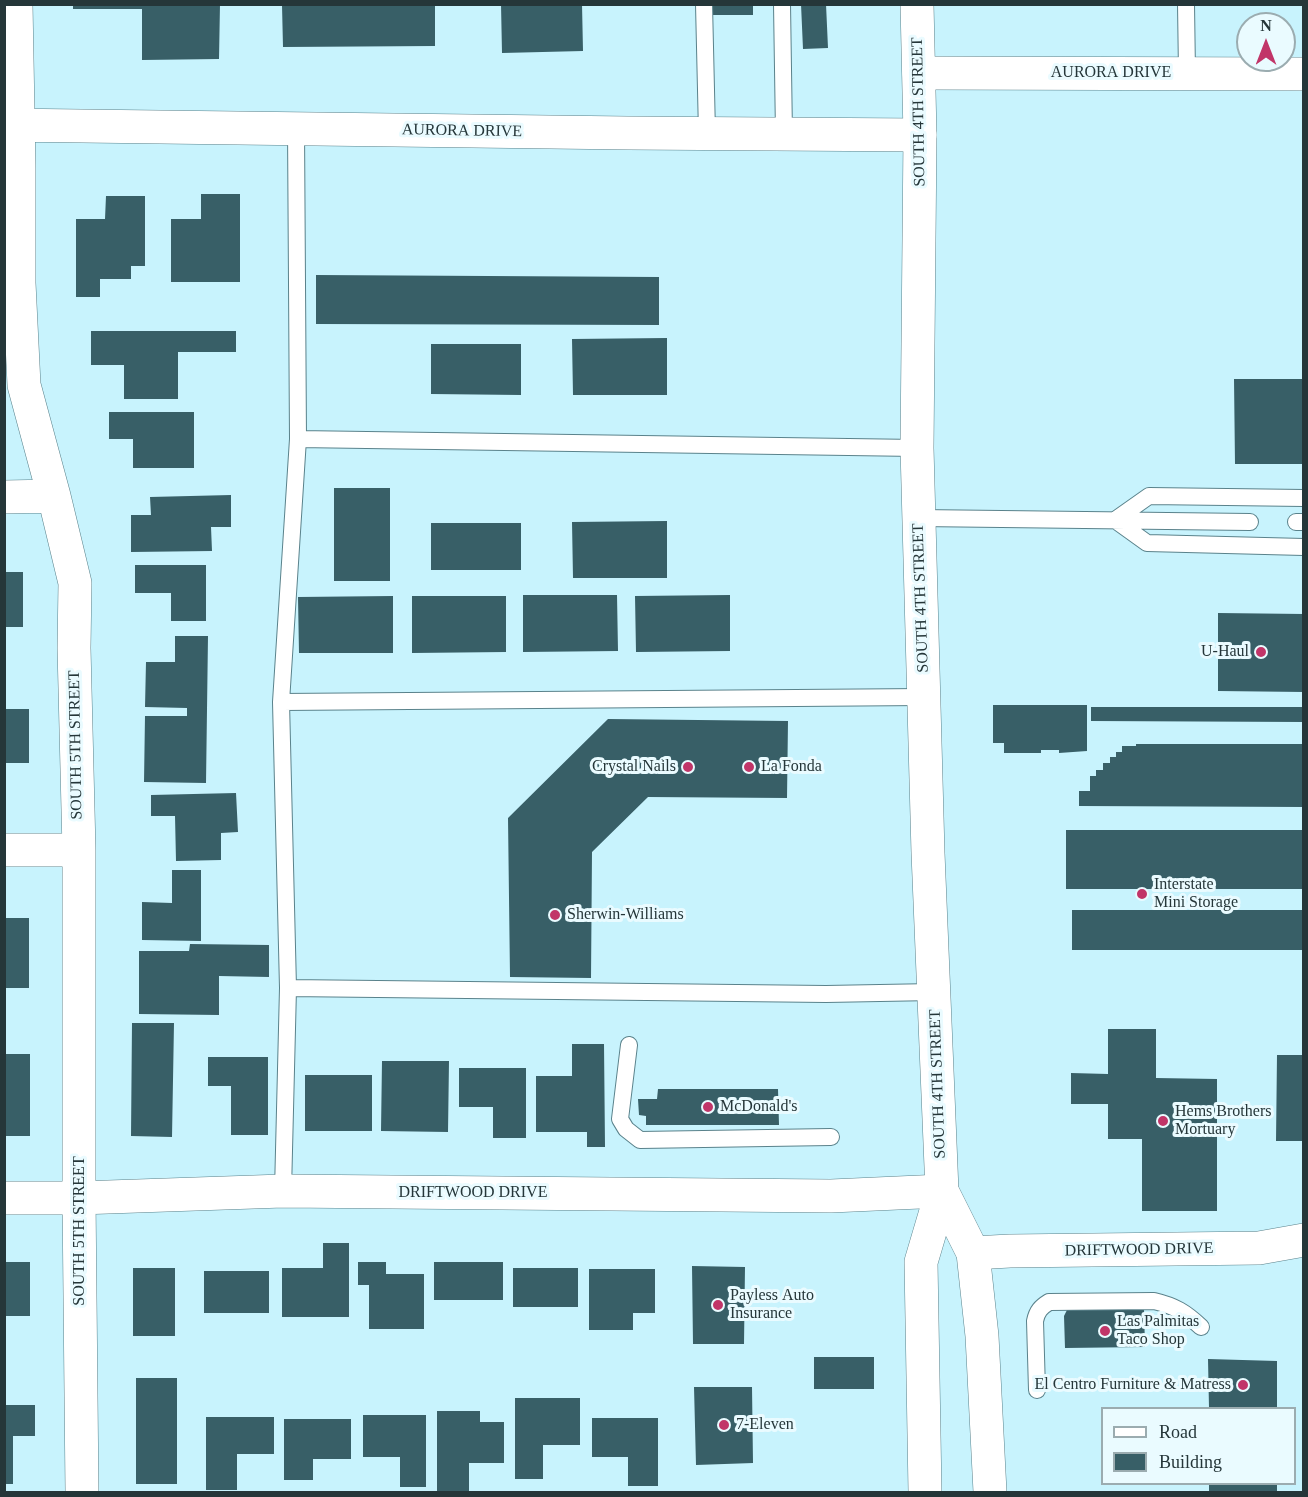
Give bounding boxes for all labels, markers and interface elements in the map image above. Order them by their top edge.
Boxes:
north arrow [1236,12,1296,72]
text: N [1260,17,1272,34]
street label: SOUTH 4TH STREET [908,37,930,187]
street label: AURORA DRIVE [1051,63,1171,83]
street label: AURORA DRIVE [402,120,522,142]
street label: SOUTH 4TH STREET [909,523,933,673]
place label: U-Haul [1201,642,1249,662]
marker: U-Haul [1254,645,1268,659]
street label: SOUTH 5TH STREET [65,670,87,820]
place label: Crystal Nails [592,757,676,777]
place label: La Fonda [761,757,822,777]
marker: Crystal Nails [681,760,695,774]
marker: La Fonda [742,760,756,774]
place label: Interstate Mini Storage [1154,875,1238,913]
marker: Interstate Mini Storage [1135,887,1149,901]
place label: Sherwin-Williams [567,905,684,925]
marker: Sherwin-Williams [548,908,562,922]
street label: SOUTH 4TH STREET [926,1009,950,1159]
place label: McDonald's [720,1097,798,1117]
marker: McDonald's [701,1100,715,1114]
place label: Hems Brothers Mortuary [1175,1102,1271,1140]
marker: Hems Brothers Mortuary [1156,1114,1170,1128]
street label: SOUTH 5TH STREET [70,1156,90,1306]
street label: DRIFTWOOD DRIVE [399,1183,547,1203]
street label: DRIFTWOOD DRIVE [1064,1239,1214,1261]
place label: Payless Auto Insurance [730,1286,814,1324]
marker: Payless Auto Insurance [711,1298,725,1312]
place label: Las Palmitas Taco Shop [1117,1312,1199,1350]
marker: Las Palmitas Taco Shop [1098,1324,1112,1338]
place label: El Centro Furniture & Matress [1035,1375,1231,1395]
marker: El Centro Furniture & Matress [1236,1378,1250,1392]
legend [1101,1407,1296,1485]
place label: 7-Eleven [736,1415,794,1435]
marker: 7-Eleven [717,1418,731,1432]
text: Road [1159,1422,1197,1442]
text: Building [1159,1452,1222,1472]

